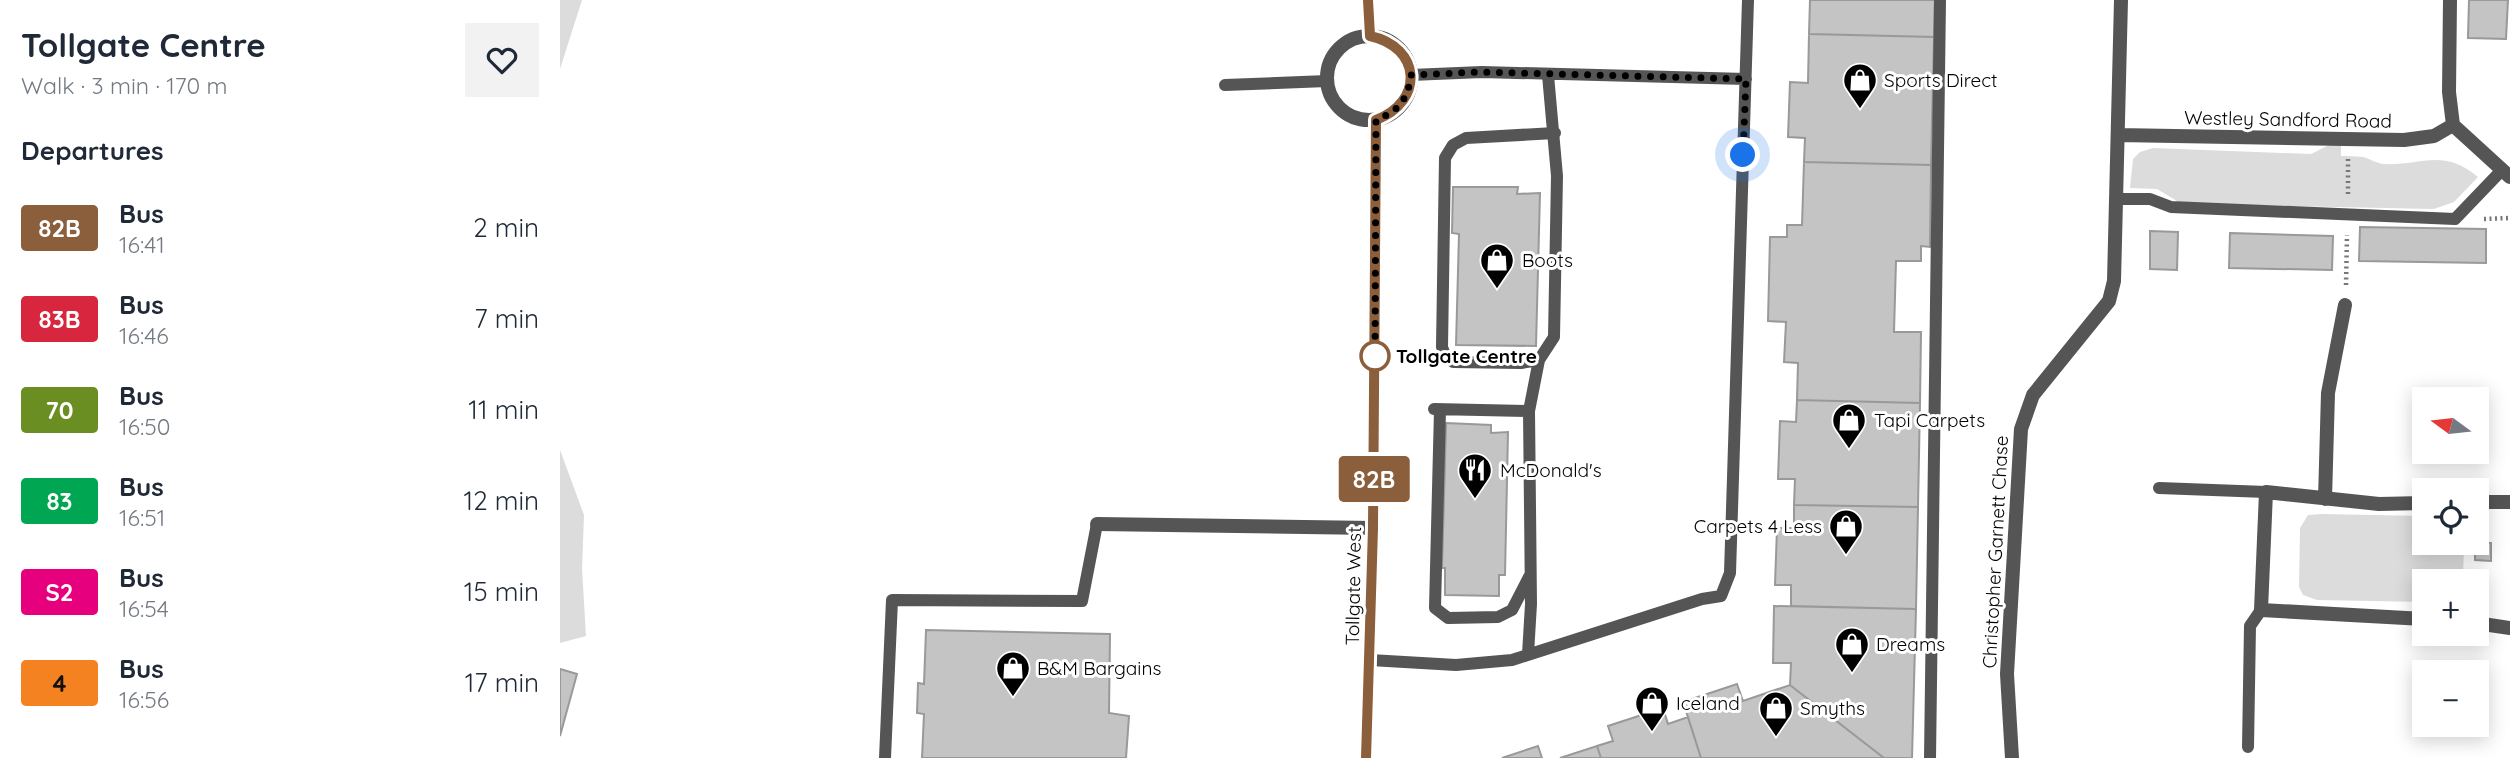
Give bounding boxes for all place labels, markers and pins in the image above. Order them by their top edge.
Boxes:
shop icon: Sports Direct [1841,61,1879,110]
place label: Sports Direct [1884,68,1998,92]
shop icon: Boots [1478,241,1516,290]
place label: Boots [1522,248,1573,272]
marker: Tollgate Centre [1360,341,1390,371]
place label: Tollgate Centre [1396,344,1537,368]
shop icon: Tapi Carpets [1830,401,1868,450]
place label: Tapi Carpets [1874,408,1985,432]
restaurant icon: McDonald's [1456,451,1494,500]
place label: McDonald's [1500,458,1602,482]
shop icon: Carpets 4 Less [1827,507,1865,556]
place label: Carpets 4 Less [1694,514,1822,538]
shop icon: Dreams [1833,625,1871,674]
place label: Dreams [1876,632,1945,656]
shop icon: B&M Bargains [994,649,1032,698]
place label: B&M Bargains [1037,656,1161,680]
shop icon: Iceland [1633,684,1671,733]
shop icon: Smyths [1757,689,1795,738]
place label: Iceland [1676,691,1740,715]
place label: Smyths [1800,696,1865,720]

